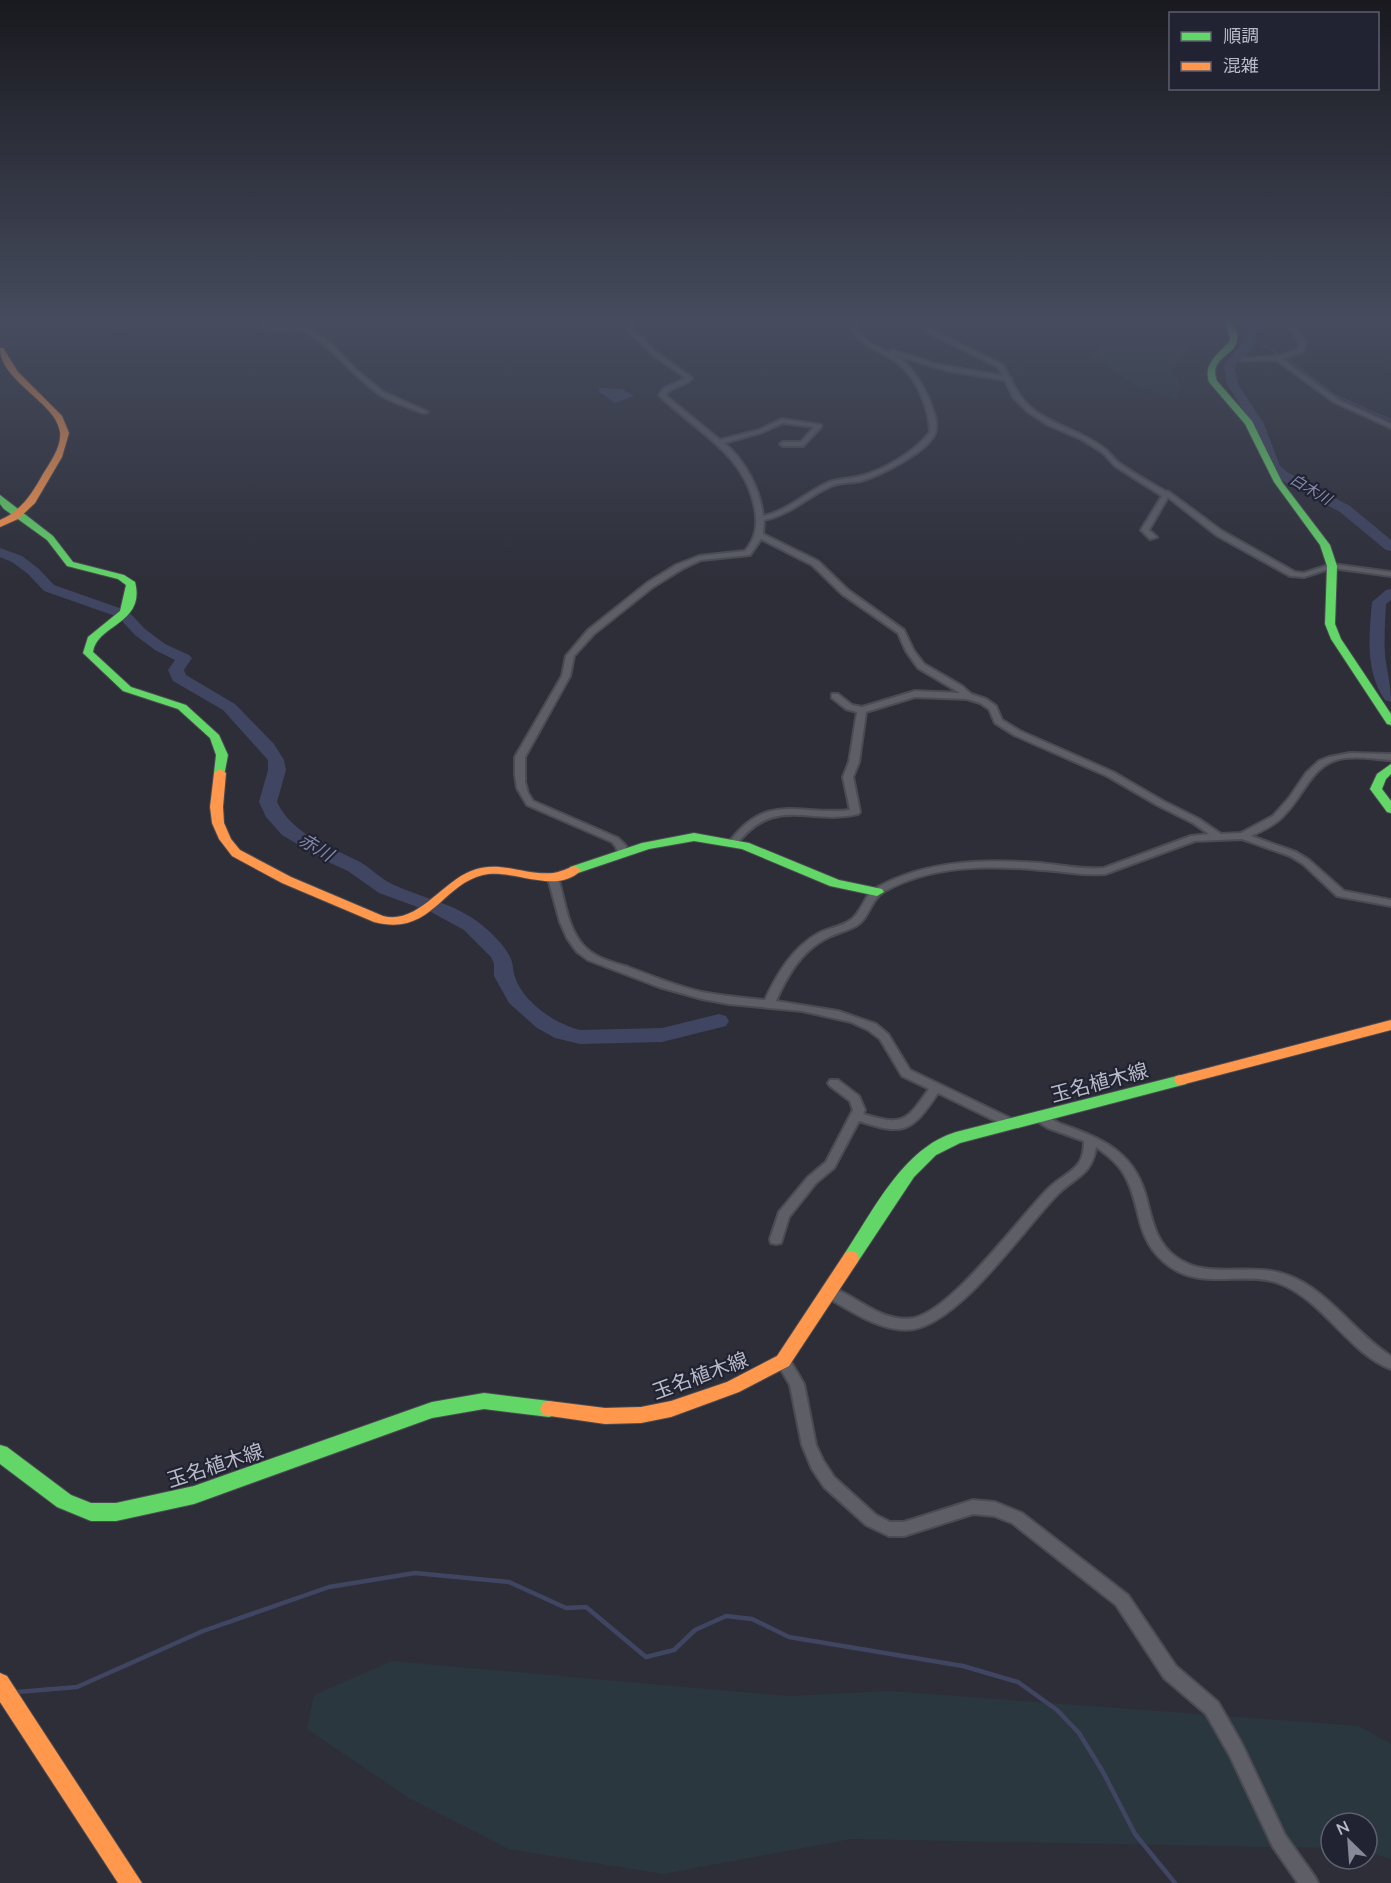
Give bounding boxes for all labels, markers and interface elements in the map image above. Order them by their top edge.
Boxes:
legend [1169,12,1379,90]
text: 順調 [1223,24,1259,47]
text: 混雑 [1223,54,1259,77]
water label: 白木川 [1287,469,1337,510]
water label: 赤川 [295,828,339,867]
street label: 玉名植木線 [1047,1057,1151,1107]
street label: 玉名植木線 [649,1346,751,1404]
street label: 玉名植木線 [164,1438,266,1492]
north arrow [1319,1811,1379,1871]
text: N [1333,1816,1352,1839]

